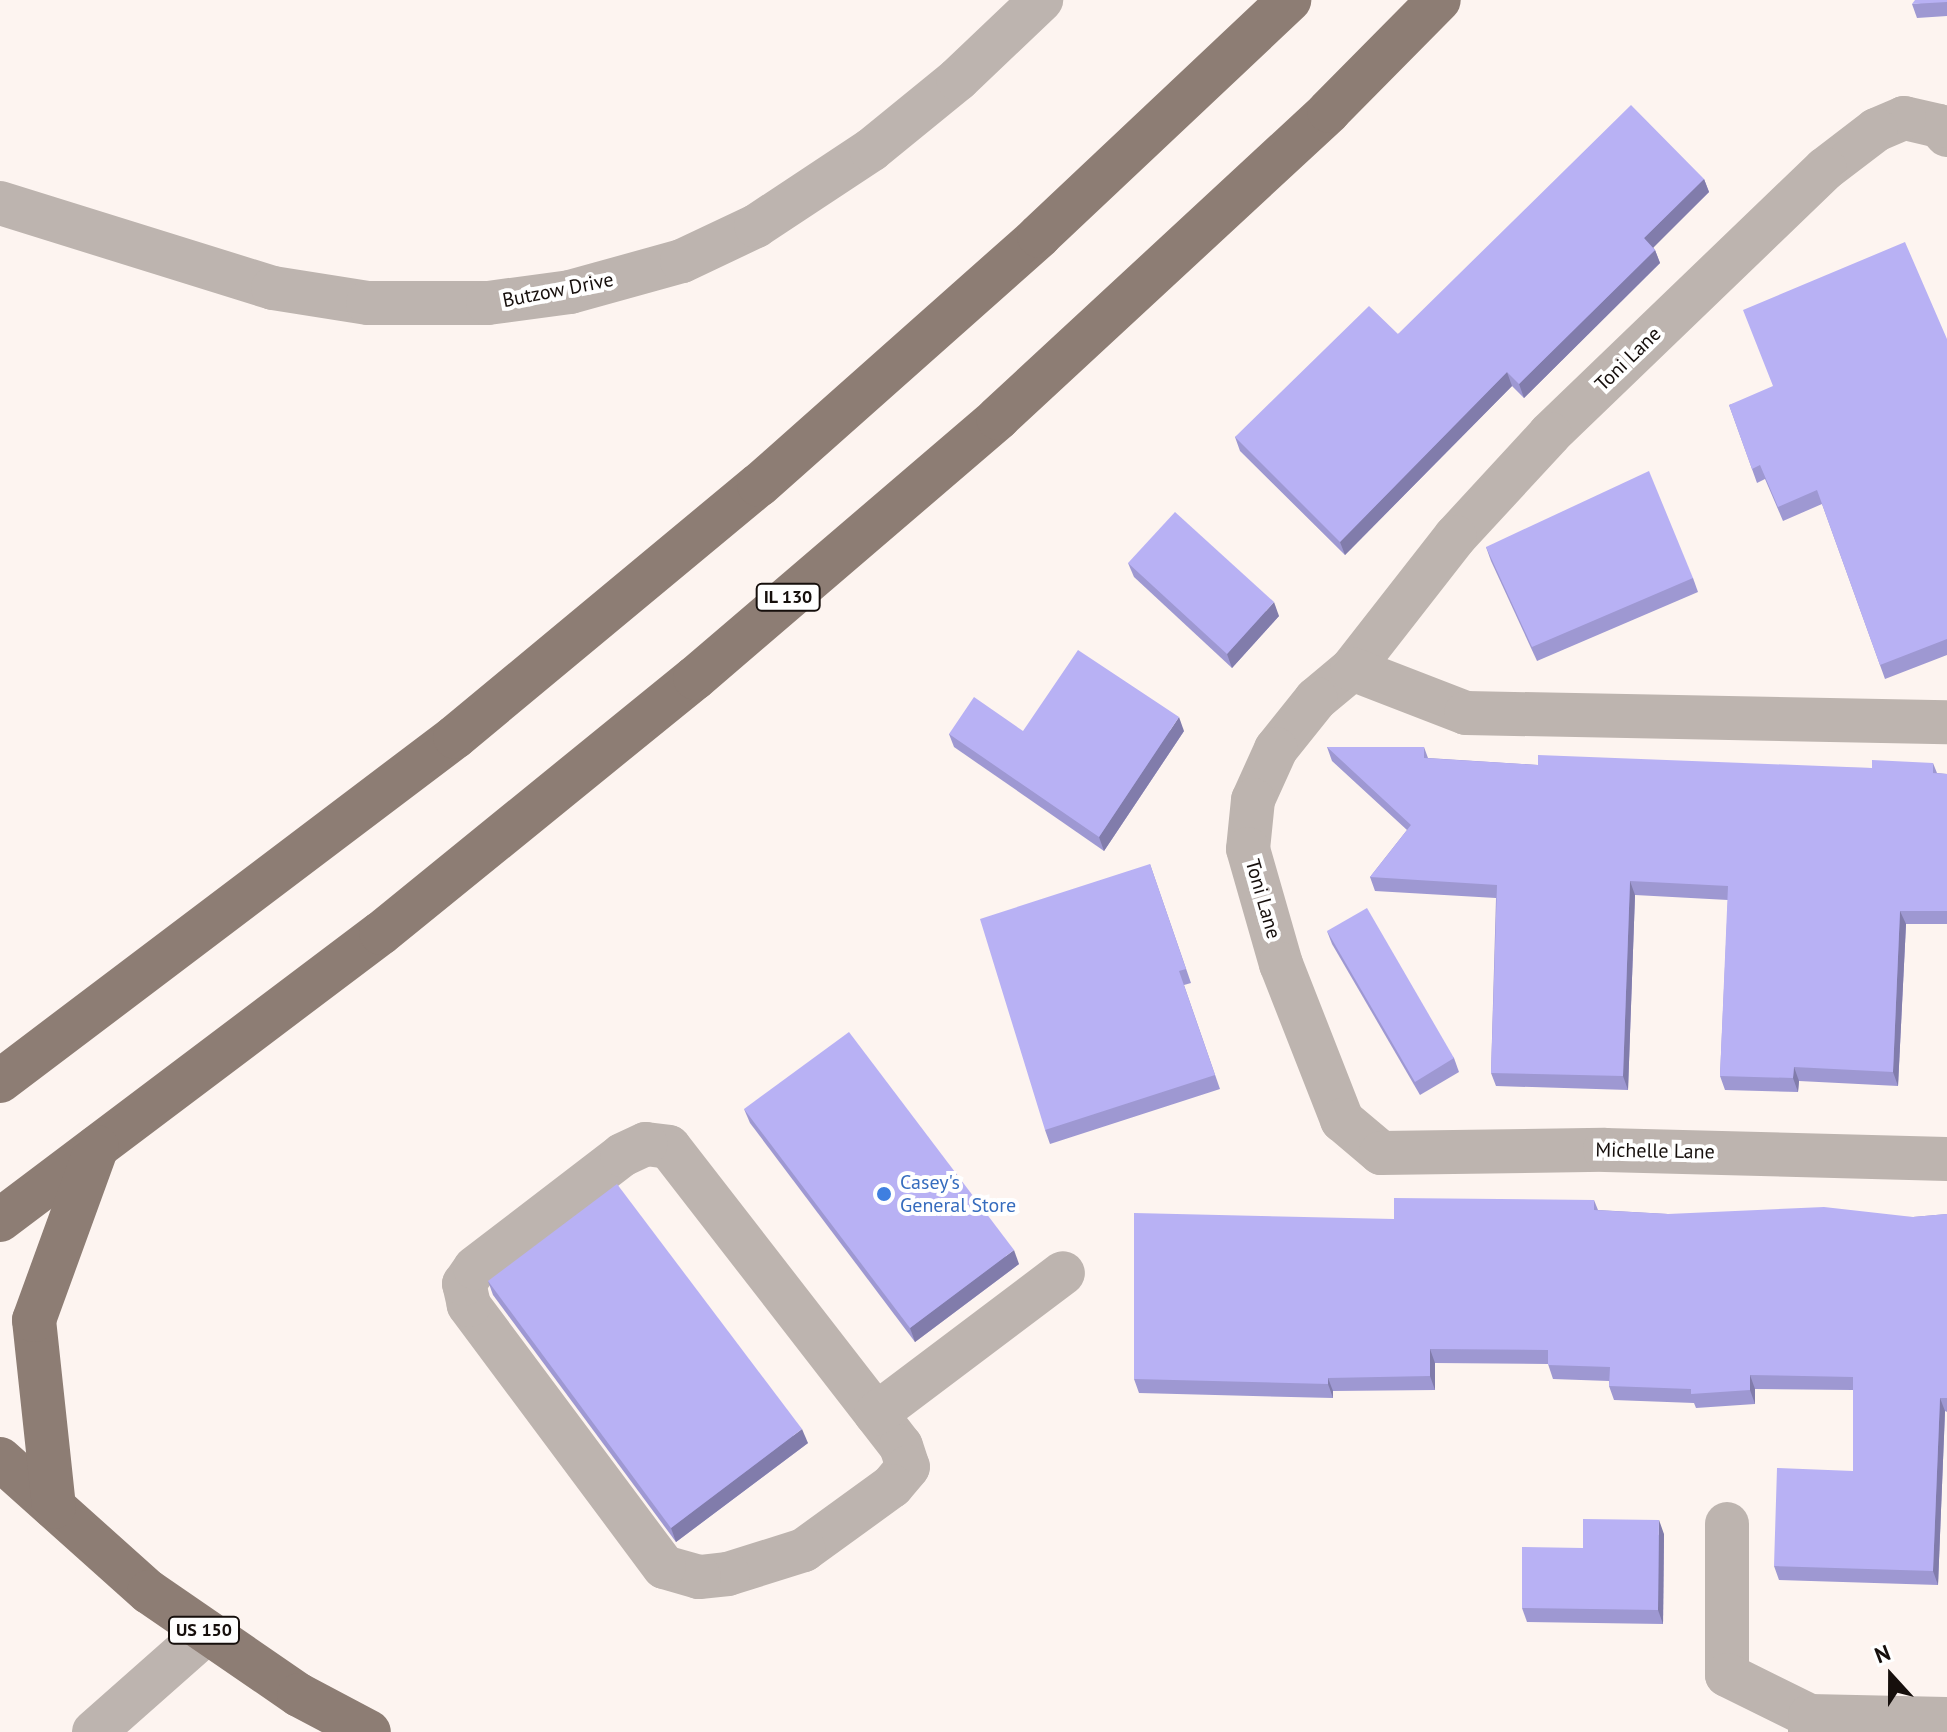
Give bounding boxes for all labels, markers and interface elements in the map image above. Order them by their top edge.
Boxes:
street label: Butzow Drive [500,267,616,313]
street label: Toni Lane [1590,322,1666,396]
road number: IL 130 [754,583,822,611]
street label: Toni Lane [1240,856,1286,942]
street label: Michelle Lane [1595,1138,1715,1164]
place label: Casey's General Store [900,1170,1016,1217]
marker: Casey's General Store [875,1185,893,1203]
road number: US 150 [168,1616,240,1644]
north arrow [1851,1636,1931,1716]
text: N [1871,1638,1894,1669]

